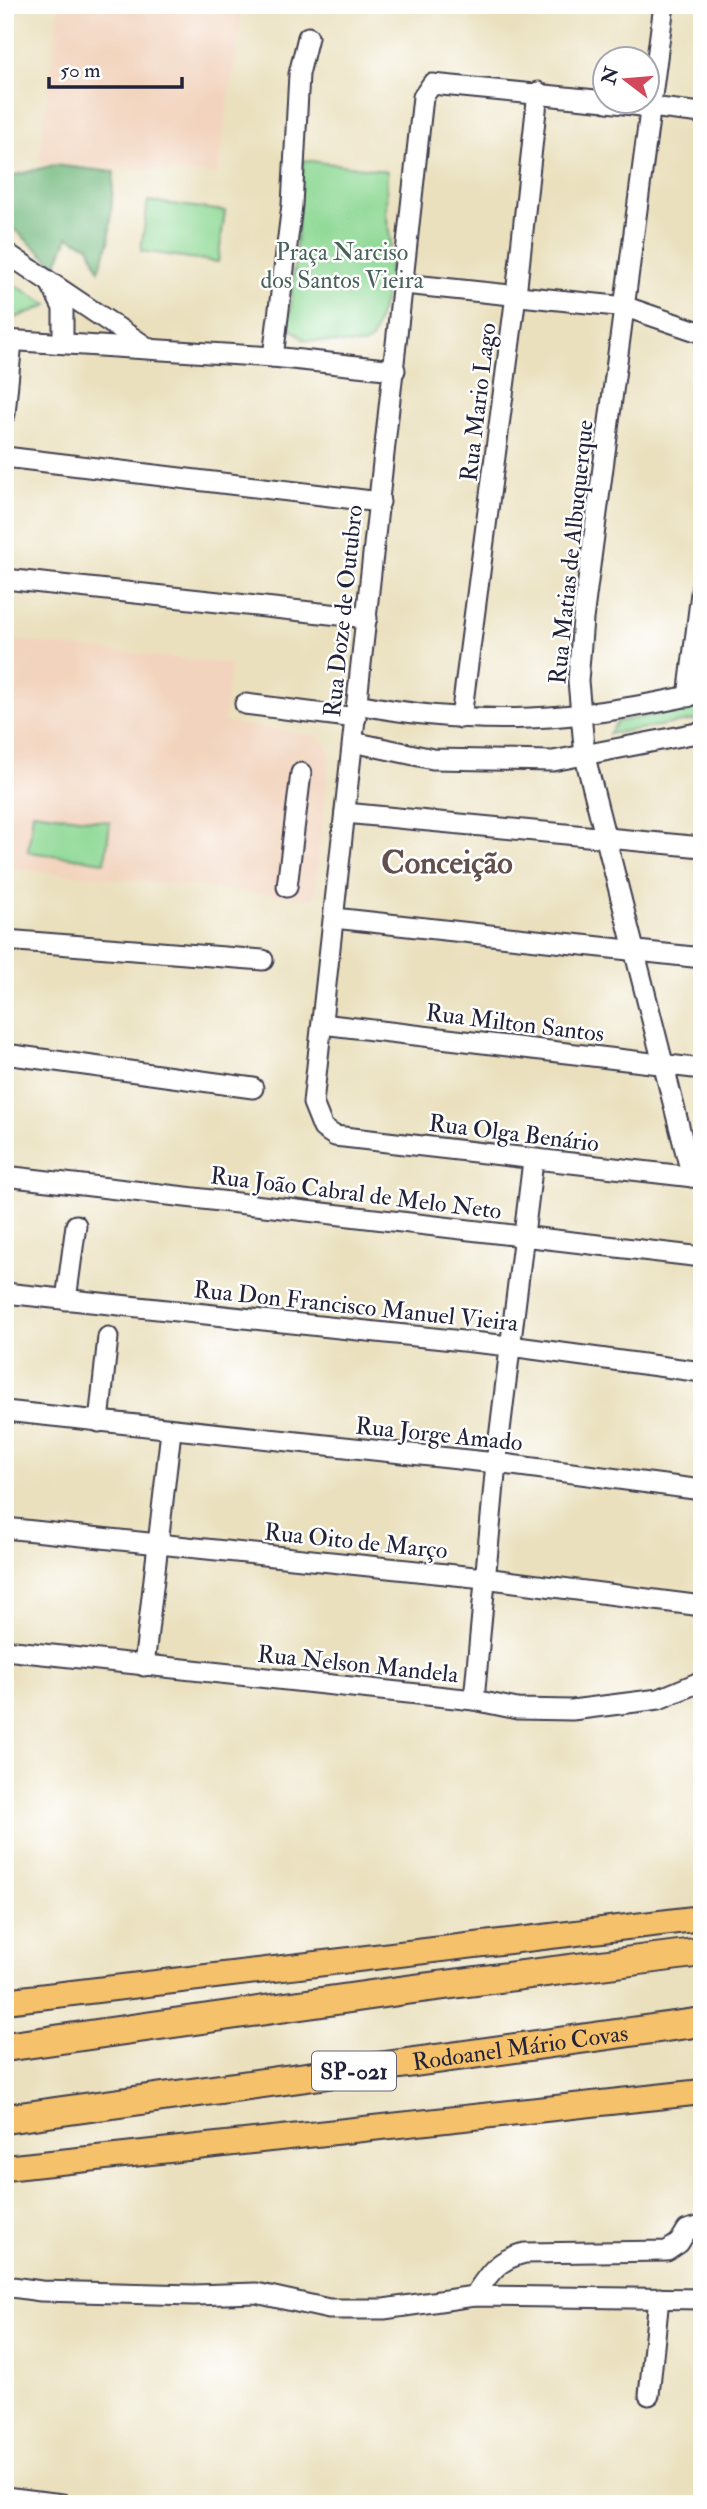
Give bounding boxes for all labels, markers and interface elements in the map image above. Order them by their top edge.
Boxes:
scale bar [49,46,182,90]
north arrow [592,46,662,116]
text: 50 m [60,57,101,84]
text: N [596,63,625,88]
park label: Praça Narciso dos Santos Vieira [260,237,425,296]
street label: Rua Mario Lago [453,321,504,483]
street label: Rua Matias de Albuquerque [542,418,601,686]
street label: Rua Doze de Outubro [317,503,370,719]
district label: Conceição [381,843,513,883]
street label: Rua Milton Santos [424,997,606,1050]
street label: Rua Olga Benário [427,1108,601,1159]
street label: Rua João Cabral de Melo Neto [209,1160,503,1227]
street label: Rua Don Francisco Manuel Vieira [192,1274,521,1339]
street label: Rua Jorge Amado [354,1410,524,1459]
street label: Rua Oito de Março [263,1516,449,1567]
street label: Rua Nelson Mandela [256,1639,461,1691]
street label: Rodoanel Mário Covas [410,2017,630,2078]
road number: SP-021 [312,2052,396,2090]

